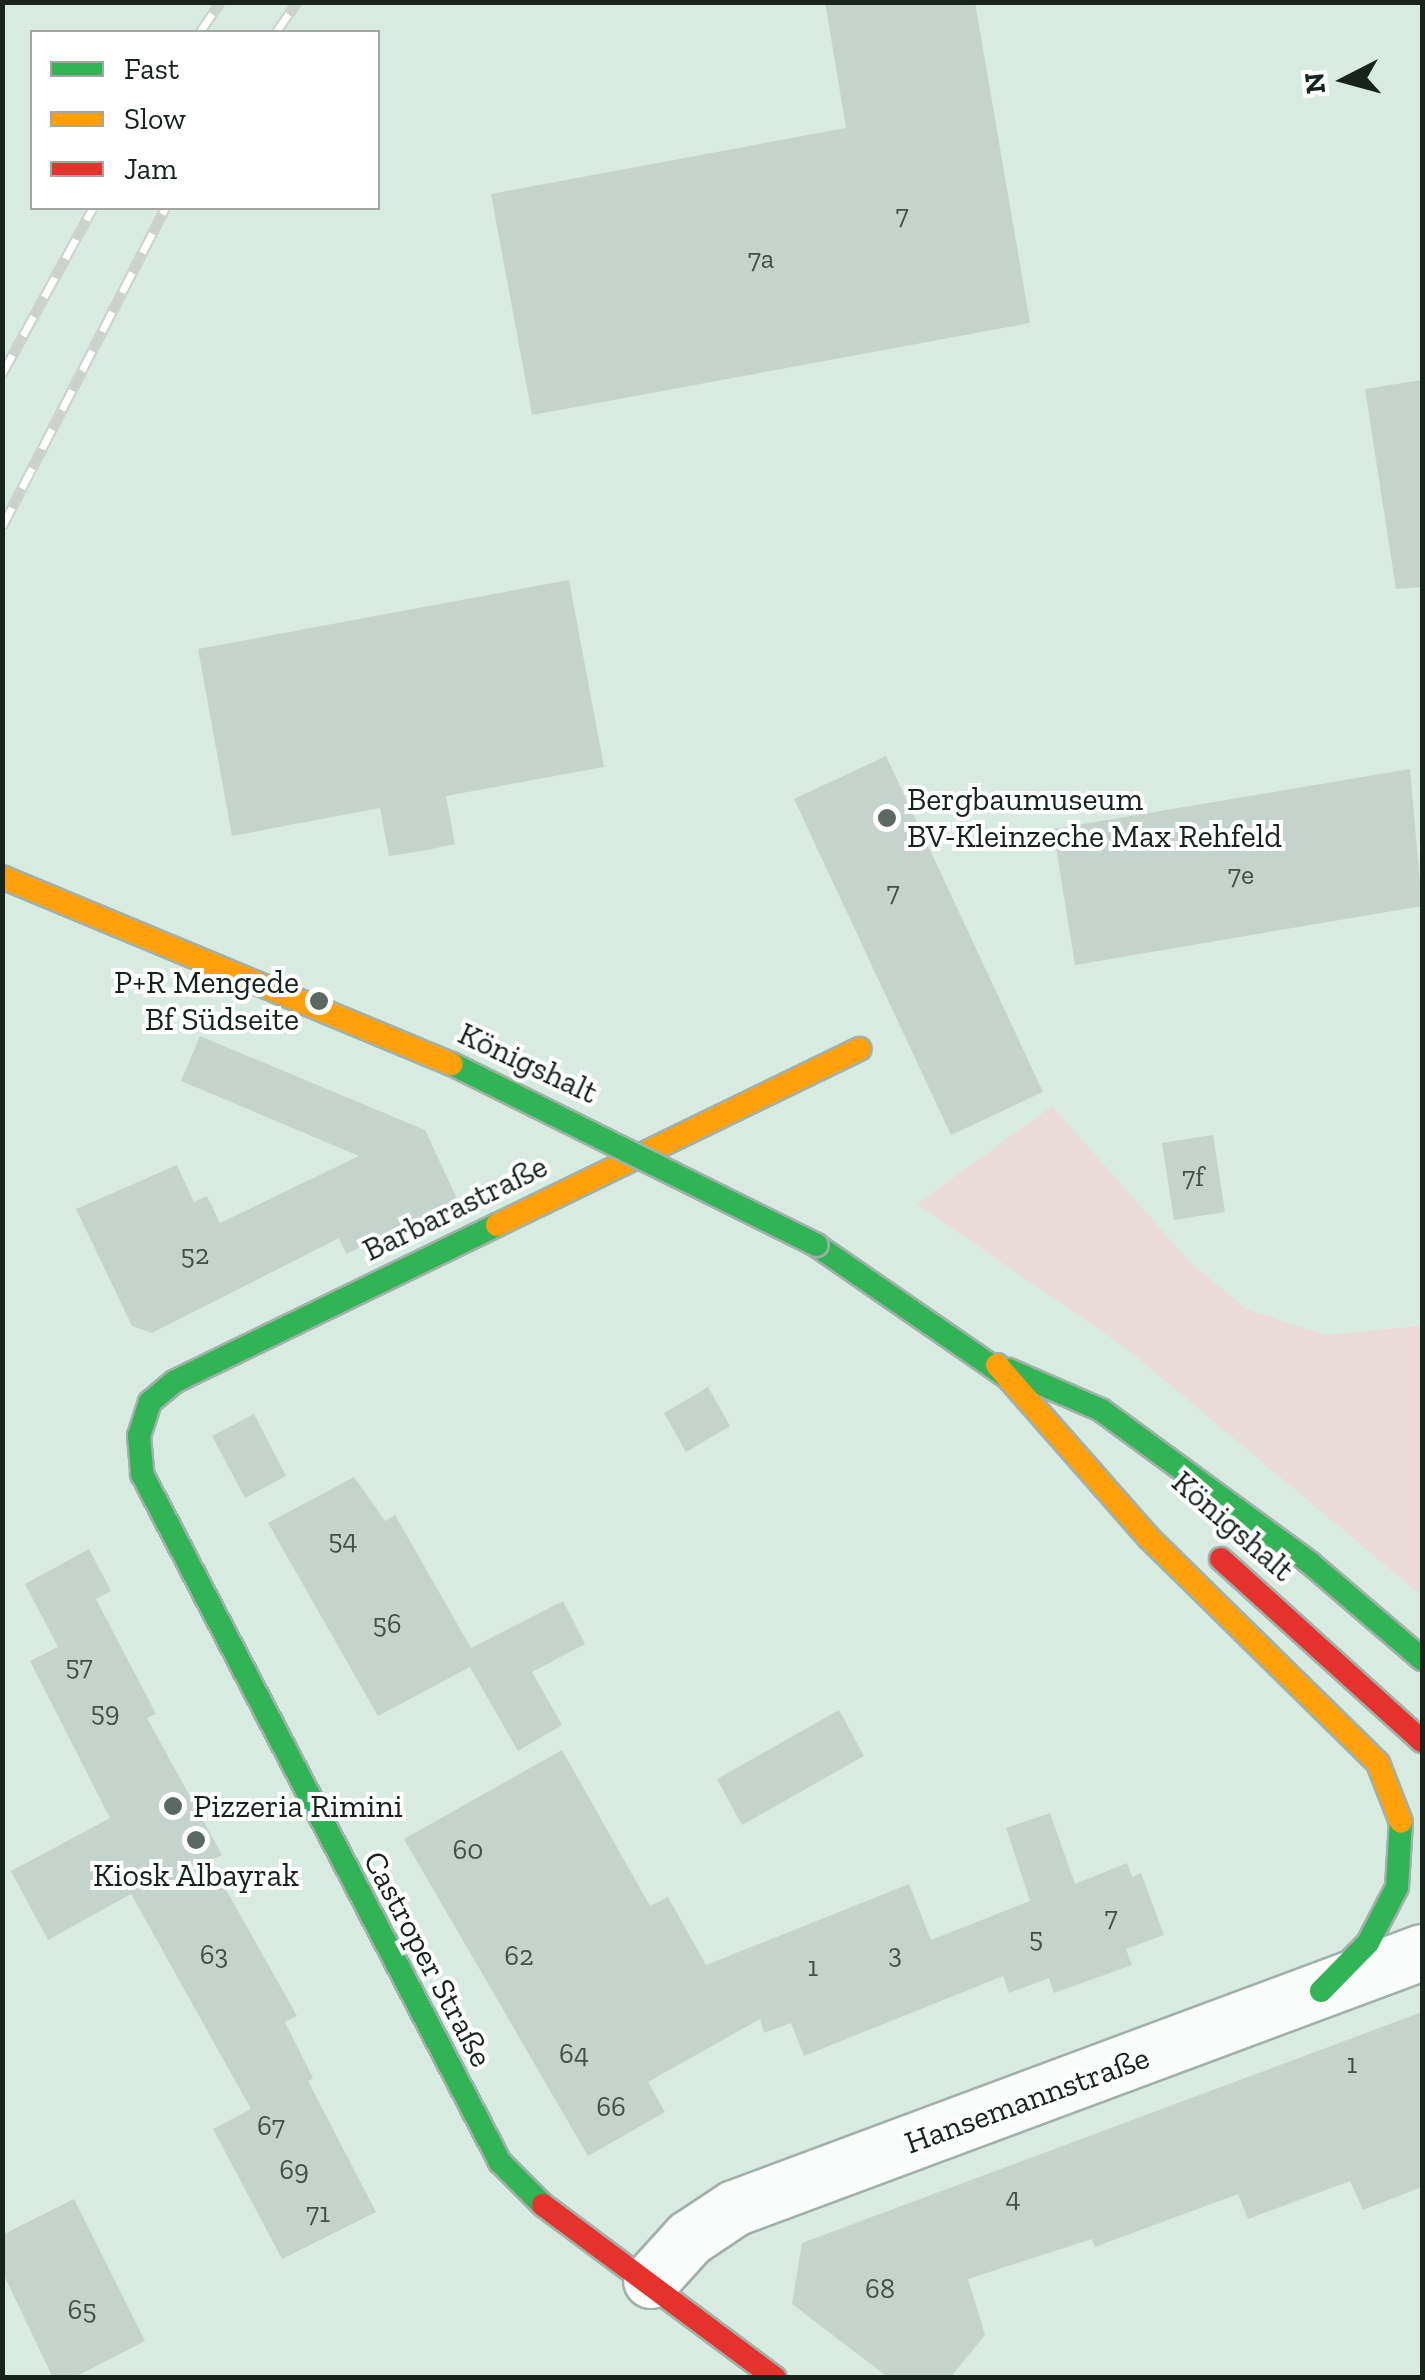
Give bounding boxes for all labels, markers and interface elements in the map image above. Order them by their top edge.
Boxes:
legend [30,30,380,210]
north arrow [1295,30,1395,130]
text: Fast [124,51,179,87]
text: N [1297,71,1332,95]
text: Slow [124,101,186,137]
text: Jam [124,151,177,187]
house number: 7 [895,198,909,232]
house number: 7a [748,242,774,276]
place label: Bergbaumuseum BV-Kleinzeche Max Rehfeld [907,781,1282,856]
marker: Bergbaumuseum BV-Kleinzeche Max Rehfeld [876,807,898,829]
house number: 7e [1228,858,1254,892]
house number: 7 [886,875,900,909]
place label: P+R Mengede Bf Südseite [114,964,299,1039]
marker: P+R Mengede Bf Südseite [308,990,330,1012]
street label: Königshalt [452,1014,604,1112]
street label: Barbarastraße [357,1147,553,1269]
house number: 7f [1182,1160,1204,1194]
house number: 52 [181,1238,209,1272]
street label: Königshalt [1164,1463,1302,1589]
house number: 54 [328,1523,358,1557]
house number: 56 [372,1607,402,1641]
house number: 57 [65,1649,93,1683]
house number: 59 [90,1695,120,1729]
place label: Pizzeria Rimini [193,1787,403,1825]
marker: Pizzeria Rimini [162,1795,184,1817]
marker: Kiosk Albayrak [185,1829,207,1851]
house number: 60 [453,1833,483,1867]
street label: Castroper Straße [355,1844,501,2074]
place label: Kiosk Albayrak [93,1856,299,1894]
house number: 7 [1104,1900,1118,1934]
house number: 5 [1029,1921,1043,1955]
house number: 3 [888,1937,902,1971]
house number: 63 [200,1938,228,1972]
house number: 62 [504,1939,534,1973]
house number: 1 [808,1950,818,1984]
house number: 64 [559,2037,589,2071]
street label: Hansemannstraße [900,2038,1154,2162]
house number: 1 [1347,2047,1357,2081]
house number: 66 [596,2090,626,2124]
house number: 67 [257,2109,285,2143]
house number: 69 [279,2153,309,2187]
house number: 4 [1005,2181,1021,2215]
house number: 71 [306,2196,330,2230]
house number: 68 [865,2272,895,2306]
house number: 65 [67,2293,97,2327]

